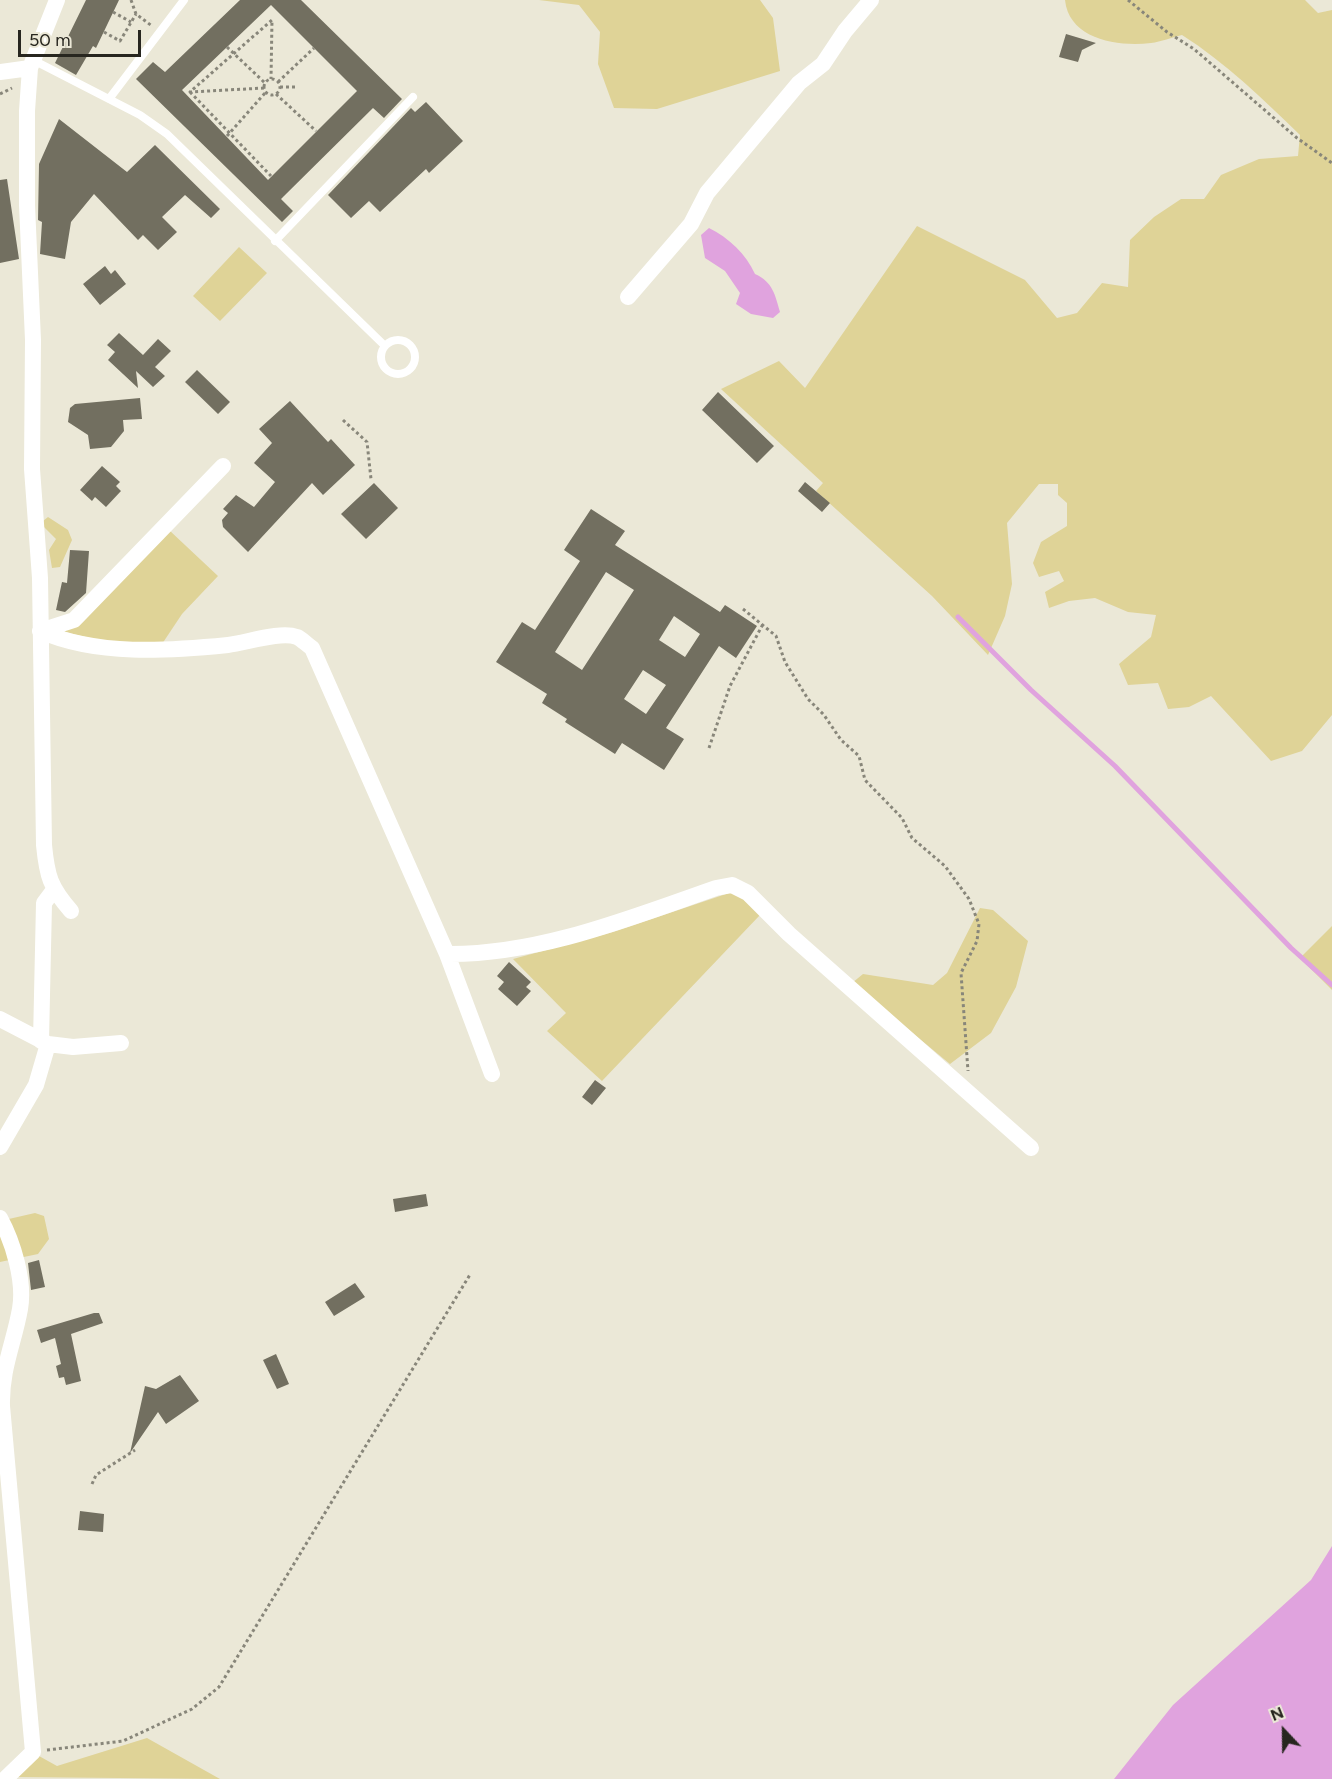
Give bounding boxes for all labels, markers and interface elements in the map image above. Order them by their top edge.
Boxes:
scale bar [21,18,144,56]
text: 50 m [29,29,71,51]
north arrow [1254,1701,1314,1761]
text: N [1268,1703,1286,1725]

